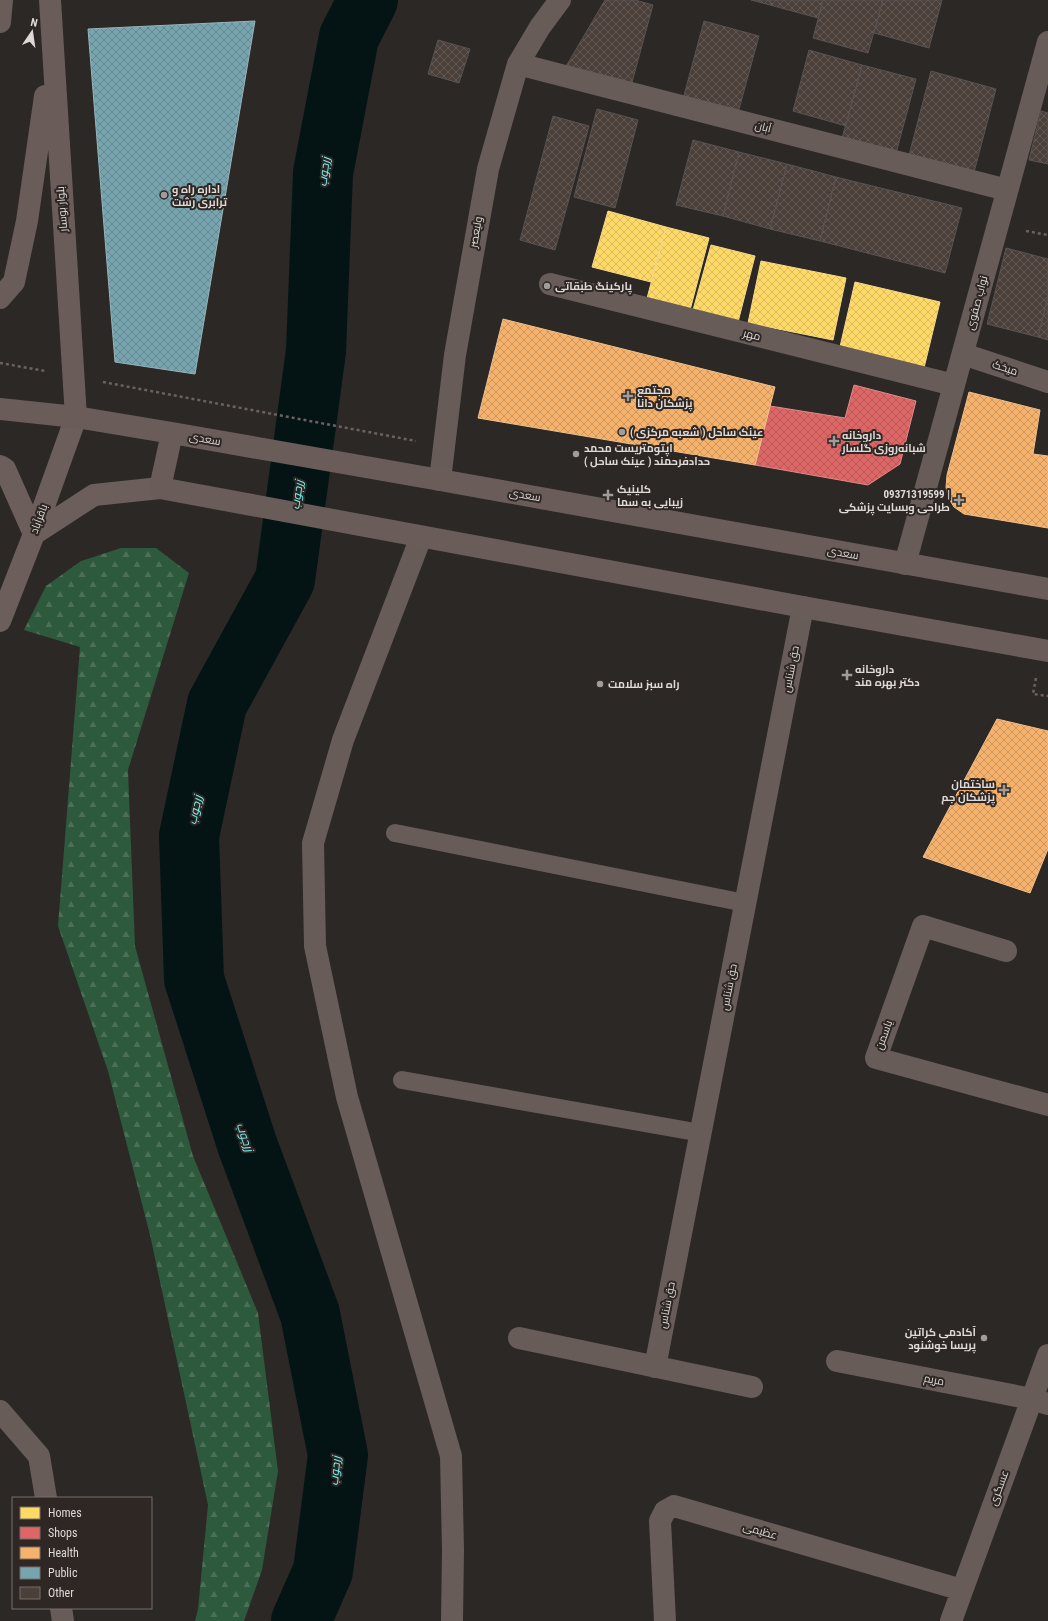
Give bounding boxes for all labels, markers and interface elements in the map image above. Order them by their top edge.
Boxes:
north arrow [12,12,52,52]
text: N [29,16,39,30]
street label: آبان [753,119,773,135]
water label: زرجوب [315,155,333,187]
place label: اداره راه و ترابری رشت [172,183,228,209]
street label: بلوار بوسار [54,186,70,233]
marker: اداره راه و ترابری رشت [159,190,169,200]
street label: ولیعصر [467,215,485,250]
street label: نواب صفوی [964,274,991,332]
place label: پارکینگ طبقاتی [555,280,632,295]
marker: پارکینگ طبقاتی [542,281,552,291]
street label: مهر [741,326,762,343]
street label: میخک [991,358,1019,378]
place label: مجتمع پزشکان دانا [637,384,693,412]
marker: مجتمع پزشکان دانا [622,390,634,402]
place label: عینک ساحل ( شعبه مرکزی ) [630,426,763,439]
marker: عینک ساحل ( شعبه مرکزی ) [617,427,627,437]
place label: داروخانه شبانه‌روزی گلسار [841,429,926,456]
street label: سعدی [188,430,222,448]
marker: داروخانه شبانه‌روزی گلسار [829,436,839,446]
place label: اپتومتریست محمد حدادفرحمند ( عینک ساحل ) [584,442,710,468]
marker: اپتومتریست محمد حدادفرحمند ( عینک ساحل ) [571,449,581,459]
water label: زرجوب [288,478,306,511]
place label: کلینیک زیبایی به سما [617,483,683,509]
street label: سعدی [508,486,542,504]
place label: 09371319599 | طراحی وبسایت پزشکی [839,488,950,516]
marker: کلینیک زیبایی به سما [602,489,614,501]
marker: 09371319599 | طراحی وبسایت پزشکی [953,494,965,506]
street label: باقرآباد [28,502,50,536]
street label: سعدی [826,544,860,562]
street label: حق شناس [780,645,802,693]
place label: داروخانه دکتر بهره مند [855,663,920,690]
marker: داروخانه دکتر بهره مند [842,670,852,680]
place label: راه سبز سلامت [608,678,680,691]
marker: راه سبز سلامت [595,679,605,689]
place label: ساختمان پزشکان جم [941,778,995,806]
marker: ساختمان پزشکان جم [998,784,1010,796]
water label: زرجوب [185,792,205,826]
street label: حق شناس [718,963,740,1011]
street label: یاسمن [873,1018,895,1052]
water label: زرجوب [234,1121,257,1155]
street label: حق شناس [656,1281,678,1329]
place label: آکادمی کراتین پریسا خوشنود [905,1326,977,1354]
marker: آکادمی کراتین پریسا خوشنود [979,1333,989,1343]
street label: مریم [922,1372,945,1389]
water label: زرجوب [327,1454,343,1486]
street label: عسگری [987,1468,1011,1508]
legend [12,1497,152,1609]
text: Homes [48,1506,82,1520]
street label: عظیمی [741,1520,779,1542]
text: Shops [48,1526,77,1540]
text: Health [48,1546,79,1560]
text: Public [48,1566,78,1580]
text: Other [48,1586,74,1600]

